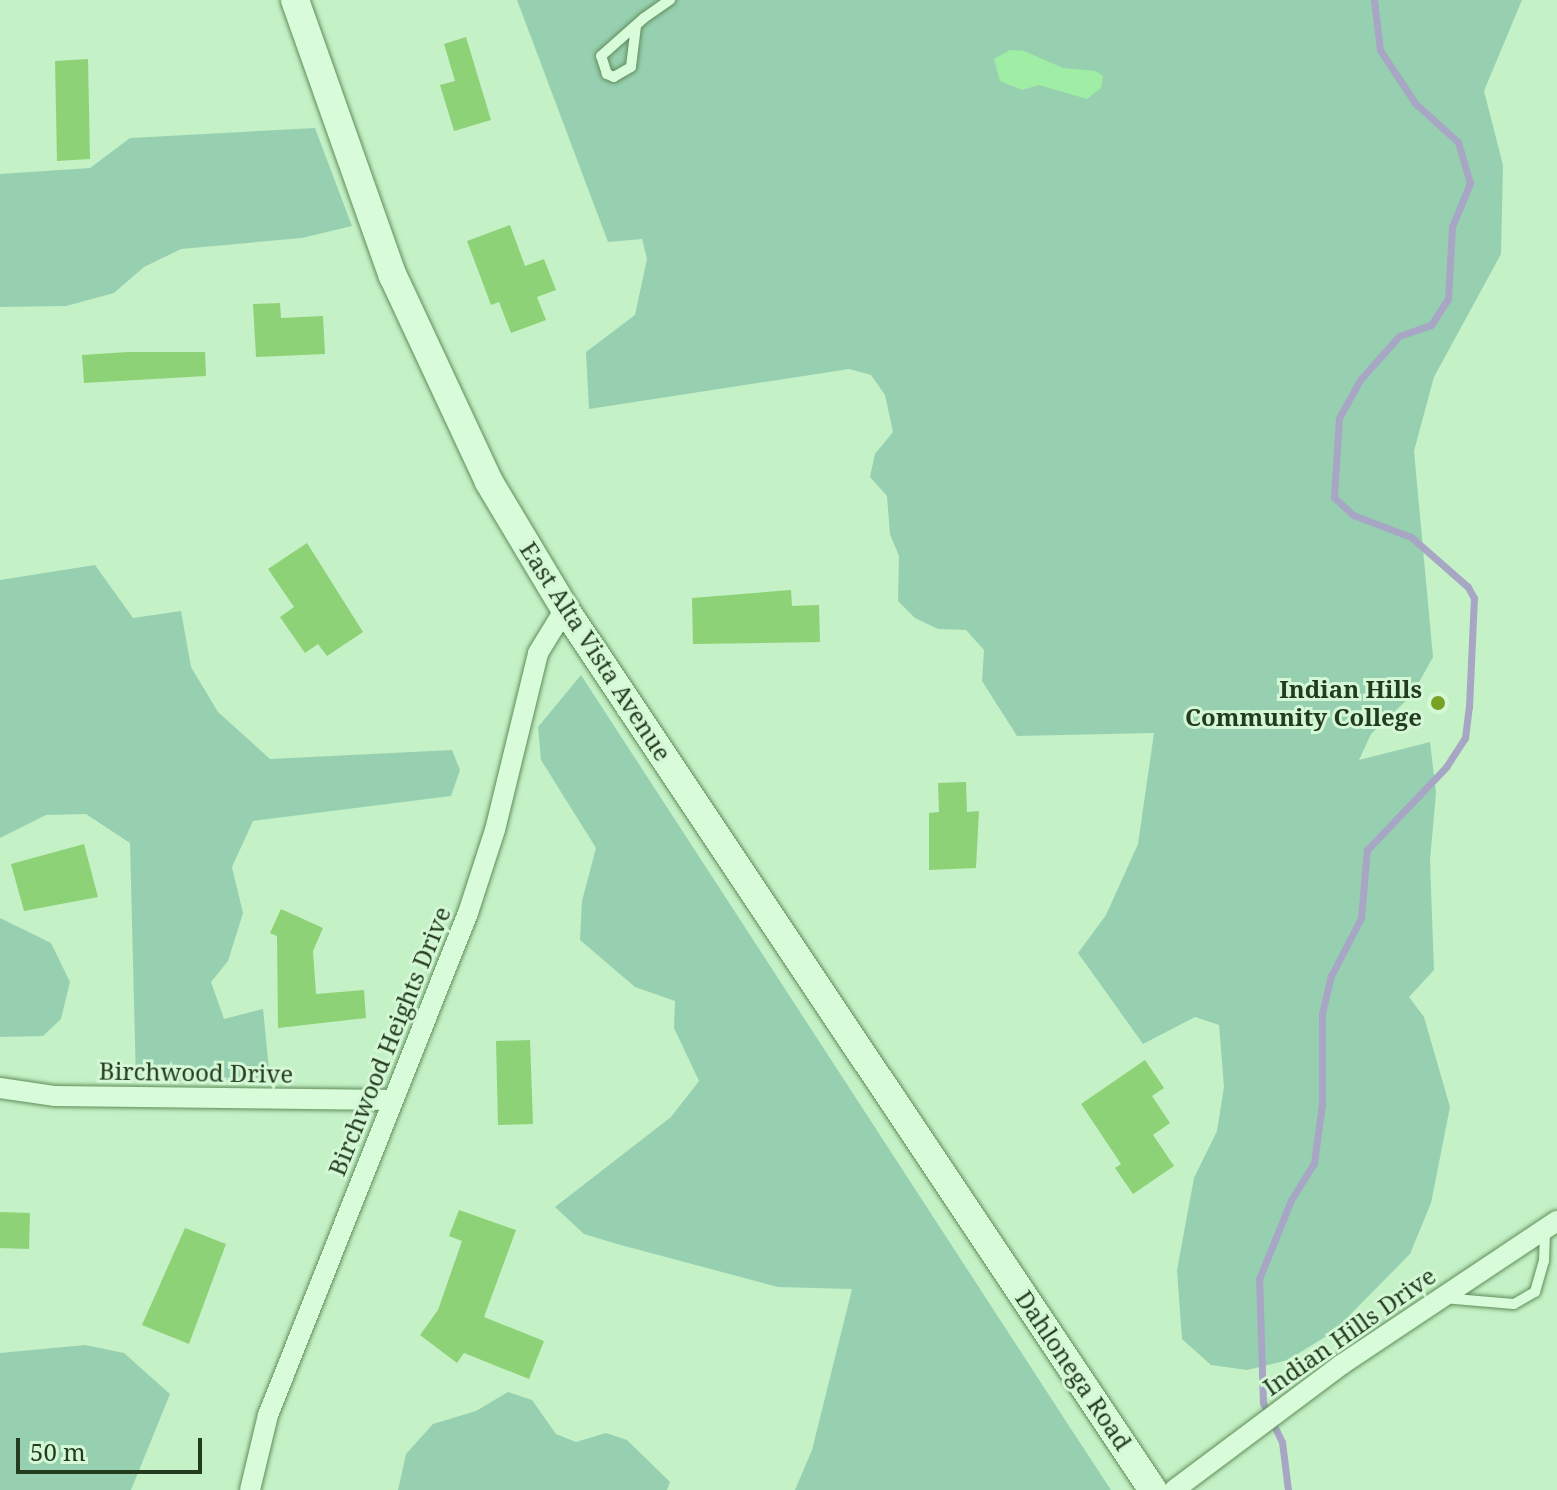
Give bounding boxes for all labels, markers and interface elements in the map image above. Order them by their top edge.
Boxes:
street label: East Alta Vista Avenue [514,536,678,766]
place label: Indian Hills Community College [1185,675,1422,731]
marker: Indian Hills Community College [1429,694,1447,712]
street label: Birchwood Heights Drive [322,902,456,1180]
street label: Birchwood Drive [99,1056,293,1088]
street label: Indian Hills Drive [1257,1261,1441,1401]
street label: Dahlonega Road [1010,1285,1138,1455]
scale bar [20,1422,206,1472]
text: 50 m [30,1435,86,1468]

